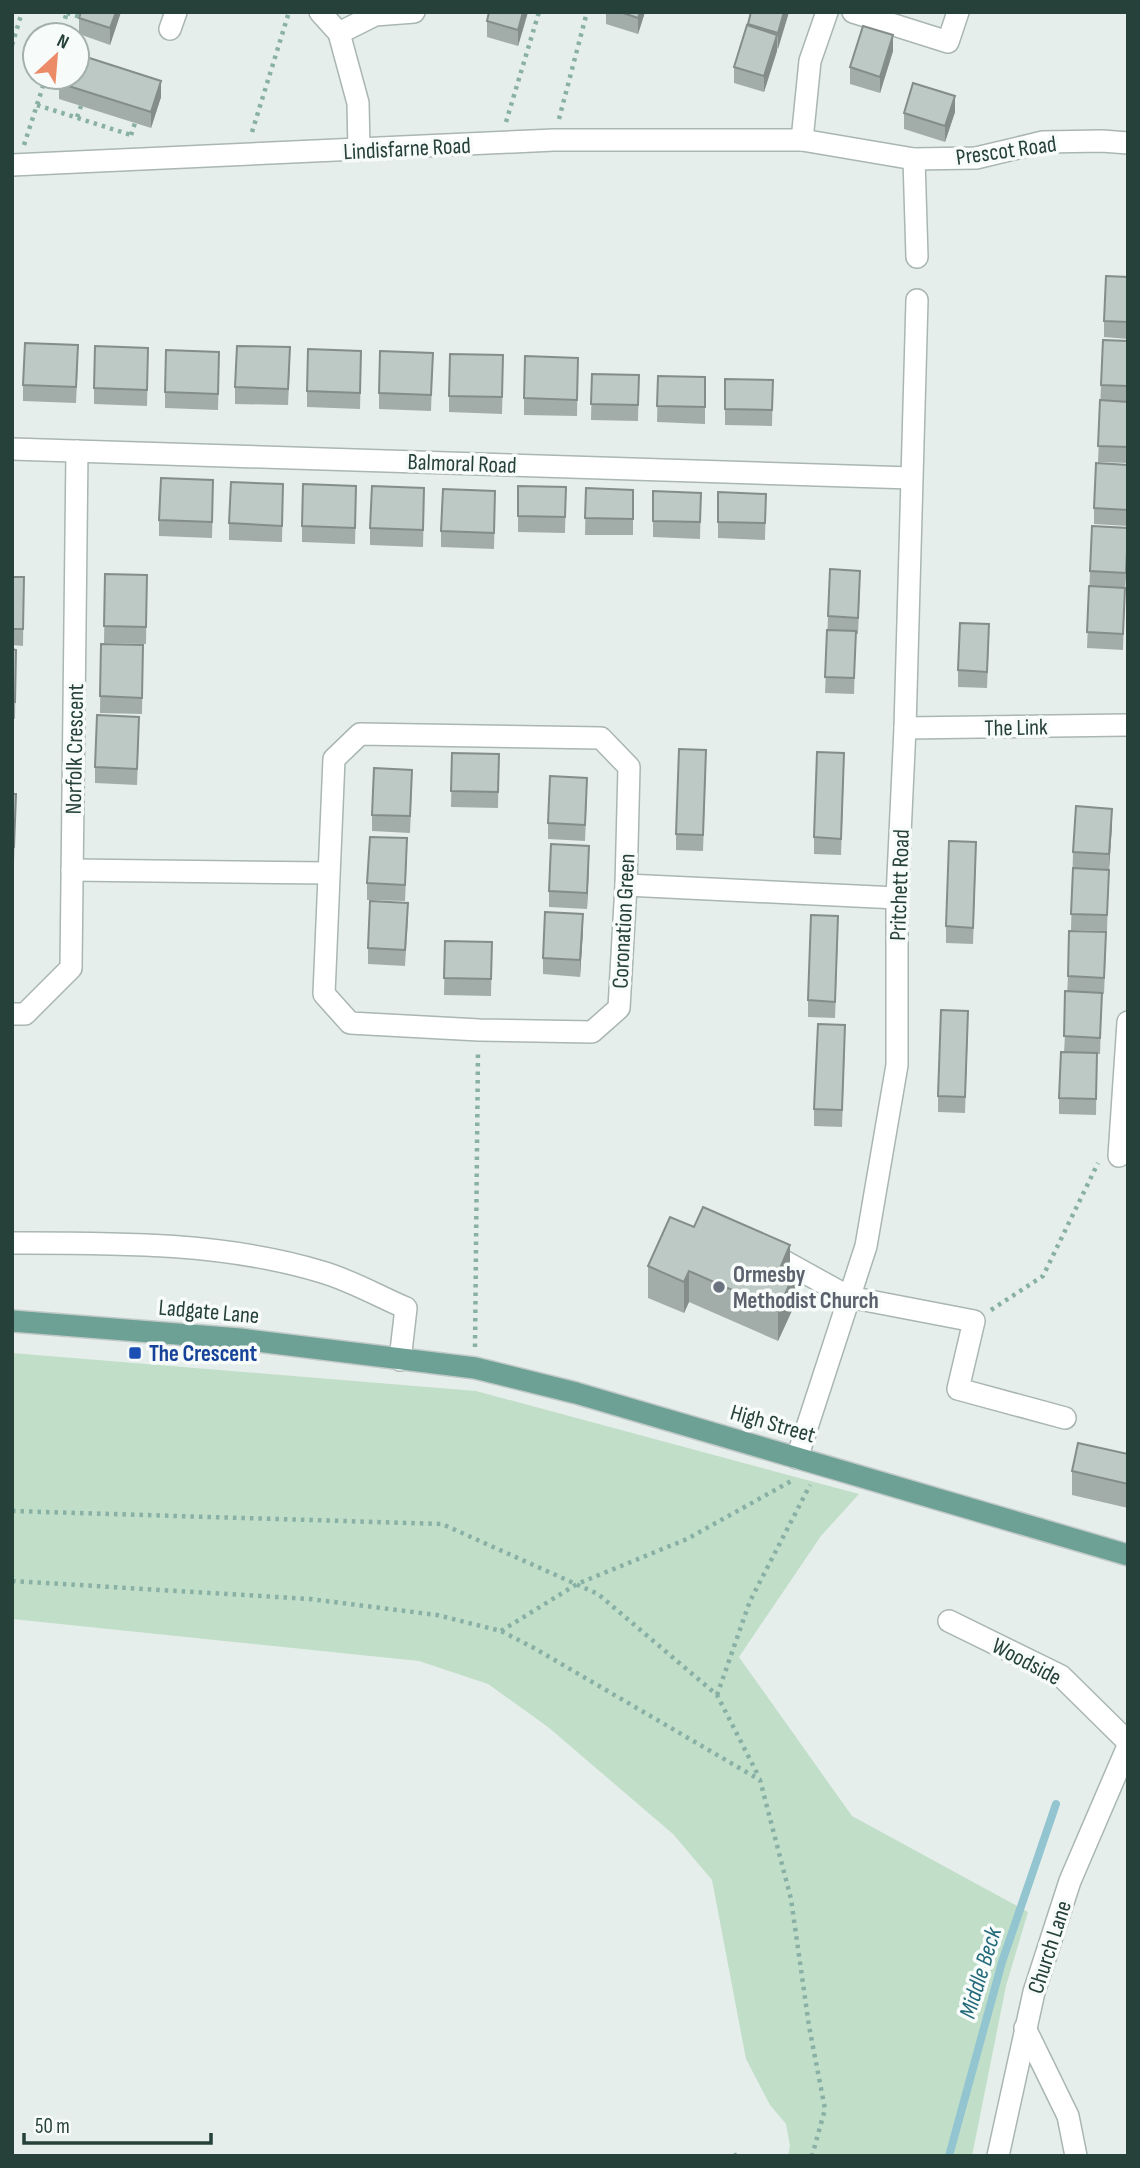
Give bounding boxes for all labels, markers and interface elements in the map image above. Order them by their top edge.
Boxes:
north arrow [21,21,91,91]
text: N [53,30,72,55]
street label: Prescot Road [954,130,1058,172]
street label: Lindisfarne Road [343,132,472,166]
street label: Balmoral Road [407,448,517,480]
street label: Norfolk Crescent [60,683,90,815]
street label: The Link [984,713,1048,743]
street label: Pritchett Road [884,829,916,941]
street label: Coronation Green [606,853,642,989]
place label: Ormesby Methodist Church [733,1261,879,1315]
marker: Ormesby Methodist Church [711,1279,727,1295]
street label: Ladgate Lane [157,1294,260,1330]
place label: The Crescent [149,1340,258,1368]
marker: The Crescent [127,1345,143,1361]
street label: High Street [727,1398,818,1449]
street label: Woodside [987,1632,1066,1692]
street label: Church Lane [1022,1897,1078,1997]
water label: Middle Beck [953,1923,1008,2022]
scale bar [24,2102,212,2146]
text: 50 m [35,2114,70,2139]

